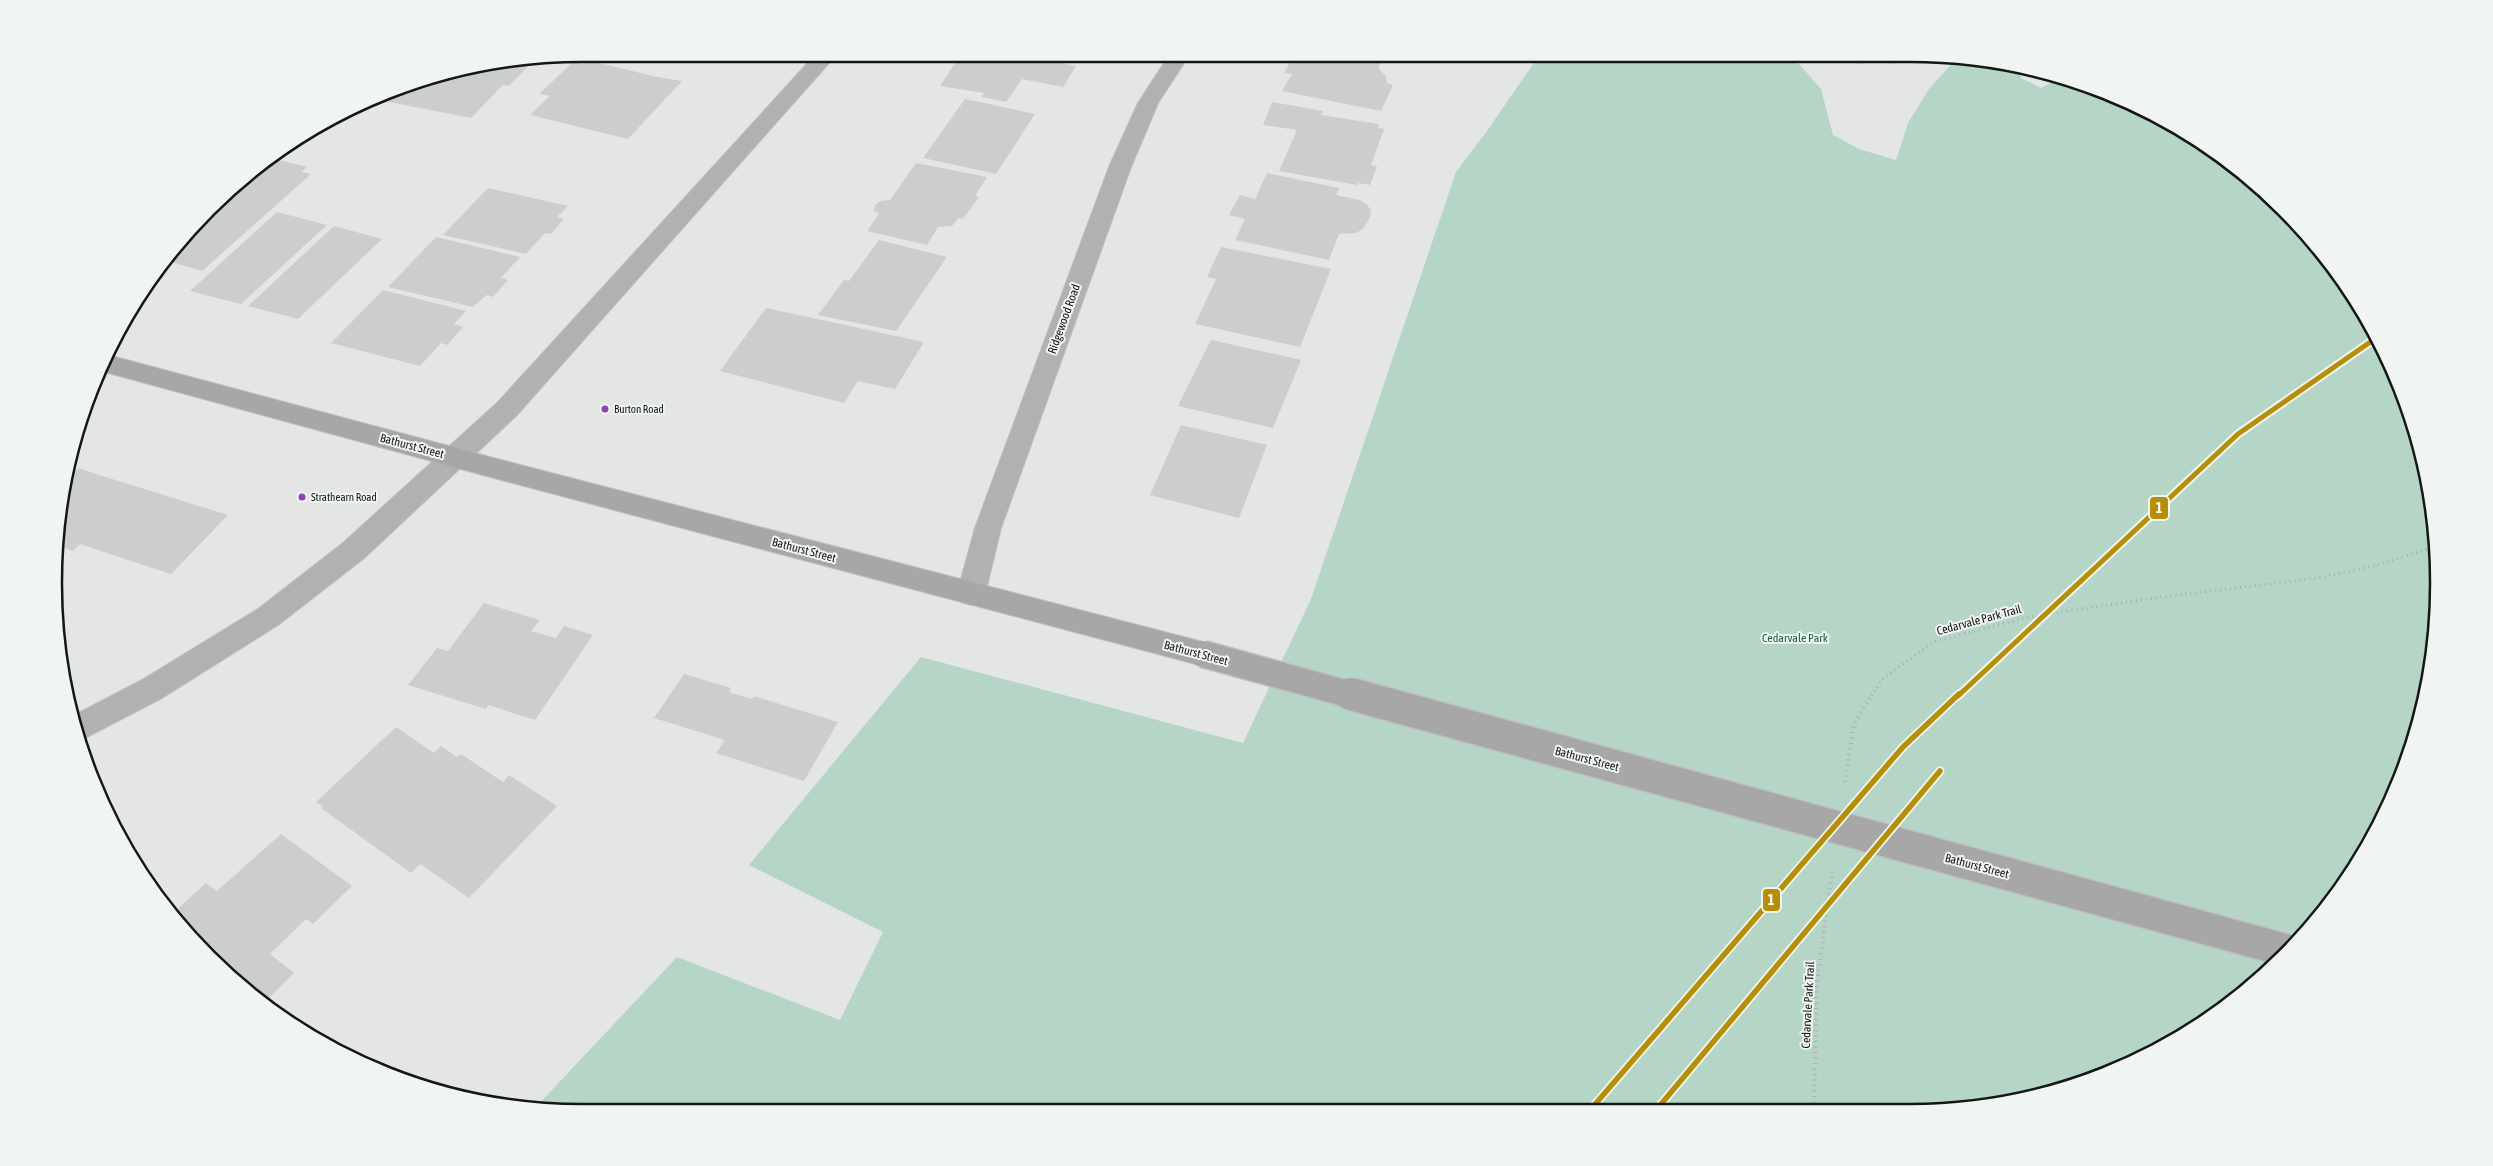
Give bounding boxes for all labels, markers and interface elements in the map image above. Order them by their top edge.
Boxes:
street label: Ridgewood Road [1045,282,1083,356]
place label: Burton Road [614,403,664,415]
marker: Burton Road [600,404,610,414]
street label: Bathurst Street [379,431,446,461]
place label: Strathearn Road [311,491,377,503]
marker: Strathearn Road [297,492,307,502]
line badge: 1 [2149,496,2169,520]
text: 1 [2156,500,2163,516]
street label: Bathurst Street [771,535,838,565]
street label: Cedarvale Park Trail [1935,602,2024,638]
park label: Cedarvale Park [1762,631,1829,645]
street label: Bathurst Street [1163,638,1230,668]
street label: Bathurst Street [1554,744,1621,774]
street label: Bathurst Street [1944,851,2011,881]
line badge: 1 [1762,888,1781,912]
text: 1 [1768,892,1775,908]
street label: Cedarvale Park Trail [1799,960,1817,1049]

